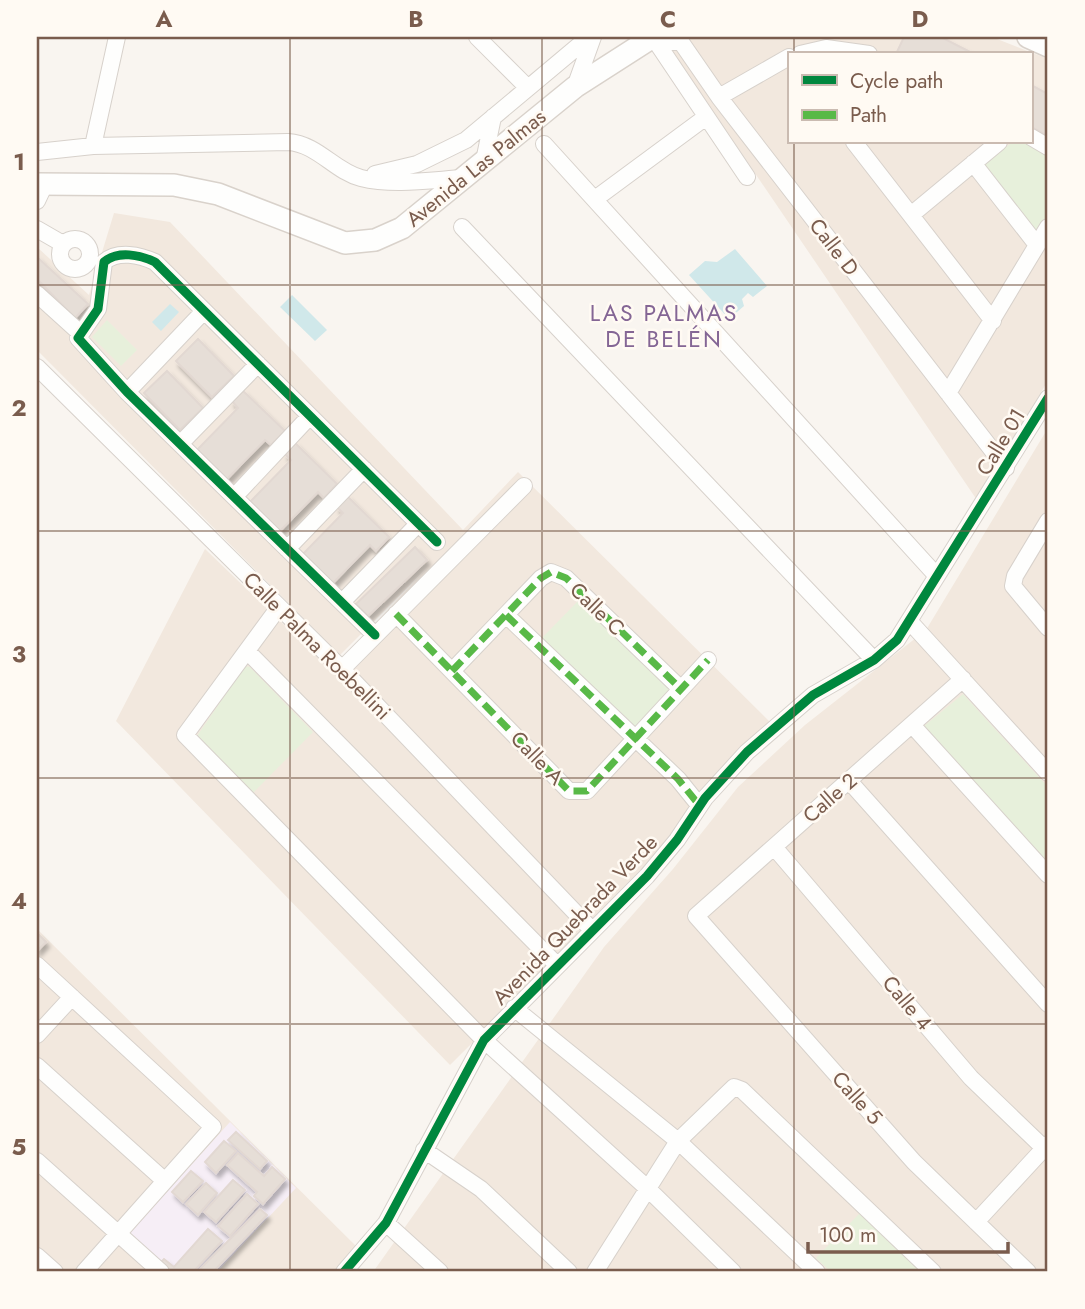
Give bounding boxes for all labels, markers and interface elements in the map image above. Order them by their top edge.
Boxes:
text: A [155,2,173,36]
text: B [408,2,424,36]
text: C [660,2,676,36]
text: D [912,2,929,36]
legend [788,52,1032,144]
text: Cycle path [850,66,943,96]
text: Path [850,100,887,130]
street label: Avenida Las Palmas [400,102,552,234]
text: 1 [13,145,25,179]
street label: Calle D [802,212,866,282]
district label: LAS PALMAS DE BELÉN [590,296,738,356]
text: 2 [11,391,27,425]
street label: Calle 01 [969,403,1033,481]
street label: Calle Palma Roebellini [236,565,398,727]
street label: Calle C [563,575,631,643]
text: 3 [12,637,26,671]
street label: Calle A [504,724,571,792]
street label: Calle 2 [796,766,864,830]
street label: Avenida Quebrada Verde [486,828,665,1012]
text: 4 [11,884,27,918]
street label: Calle 4 [875,969,939,1037]
street label: Calle 5 [825,1065,889,1131]
text: 5 [12,1130,26,1164]
scale bar [808,1211,1008,1255]
text: 100 m [819,1220,876,1250]

